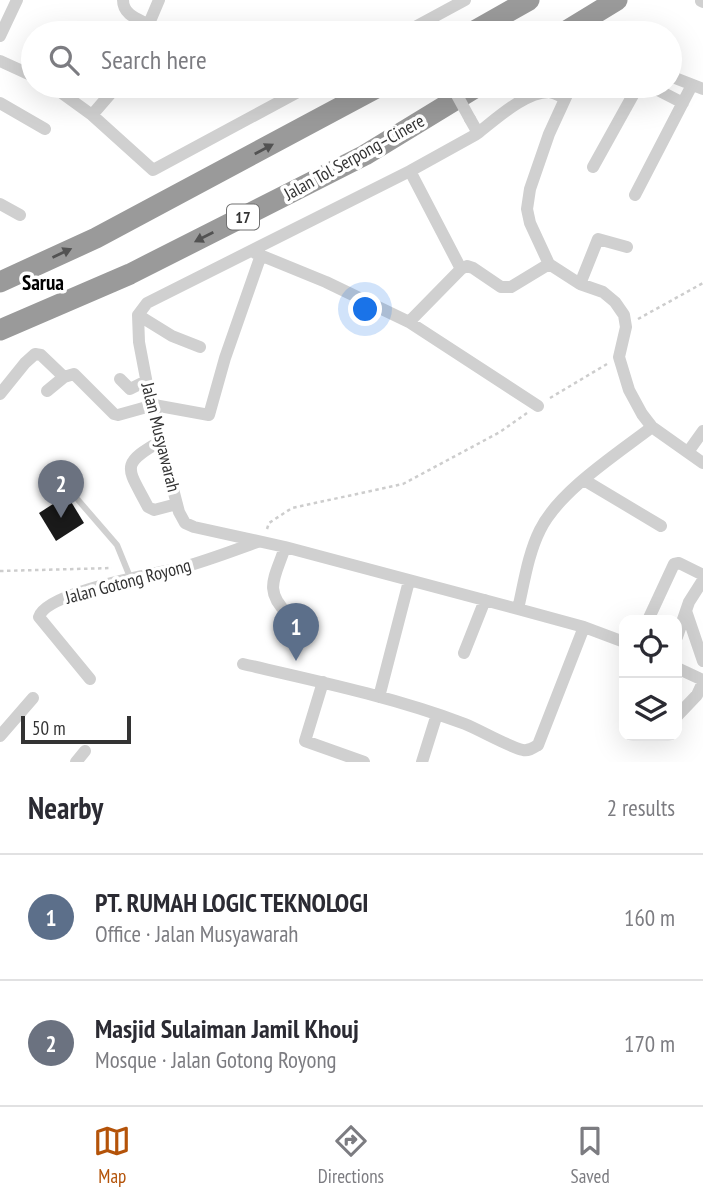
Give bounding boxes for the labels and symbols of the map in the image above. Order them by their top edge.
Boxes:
street label: Jalan Tol Serpong–Cinere [279,109,428,206]
one-way arrow [254,143,274,155]
road number: 17 [227,204,259,230]
one-way arrow [193,230,213,242]
one-way arrow [52,247,72,259]
district label: Sarua [22,269,64,296]
your location [348,292,382,326]
street label: Jalan Musyawarah [136,379,186,494]
pin: 2 [38,460,84,518]
street label: Jalan Gotong Royong [62,553,193,609]
pin: 1 [273,603,319,661]
scale bar [21,713,131,745]

